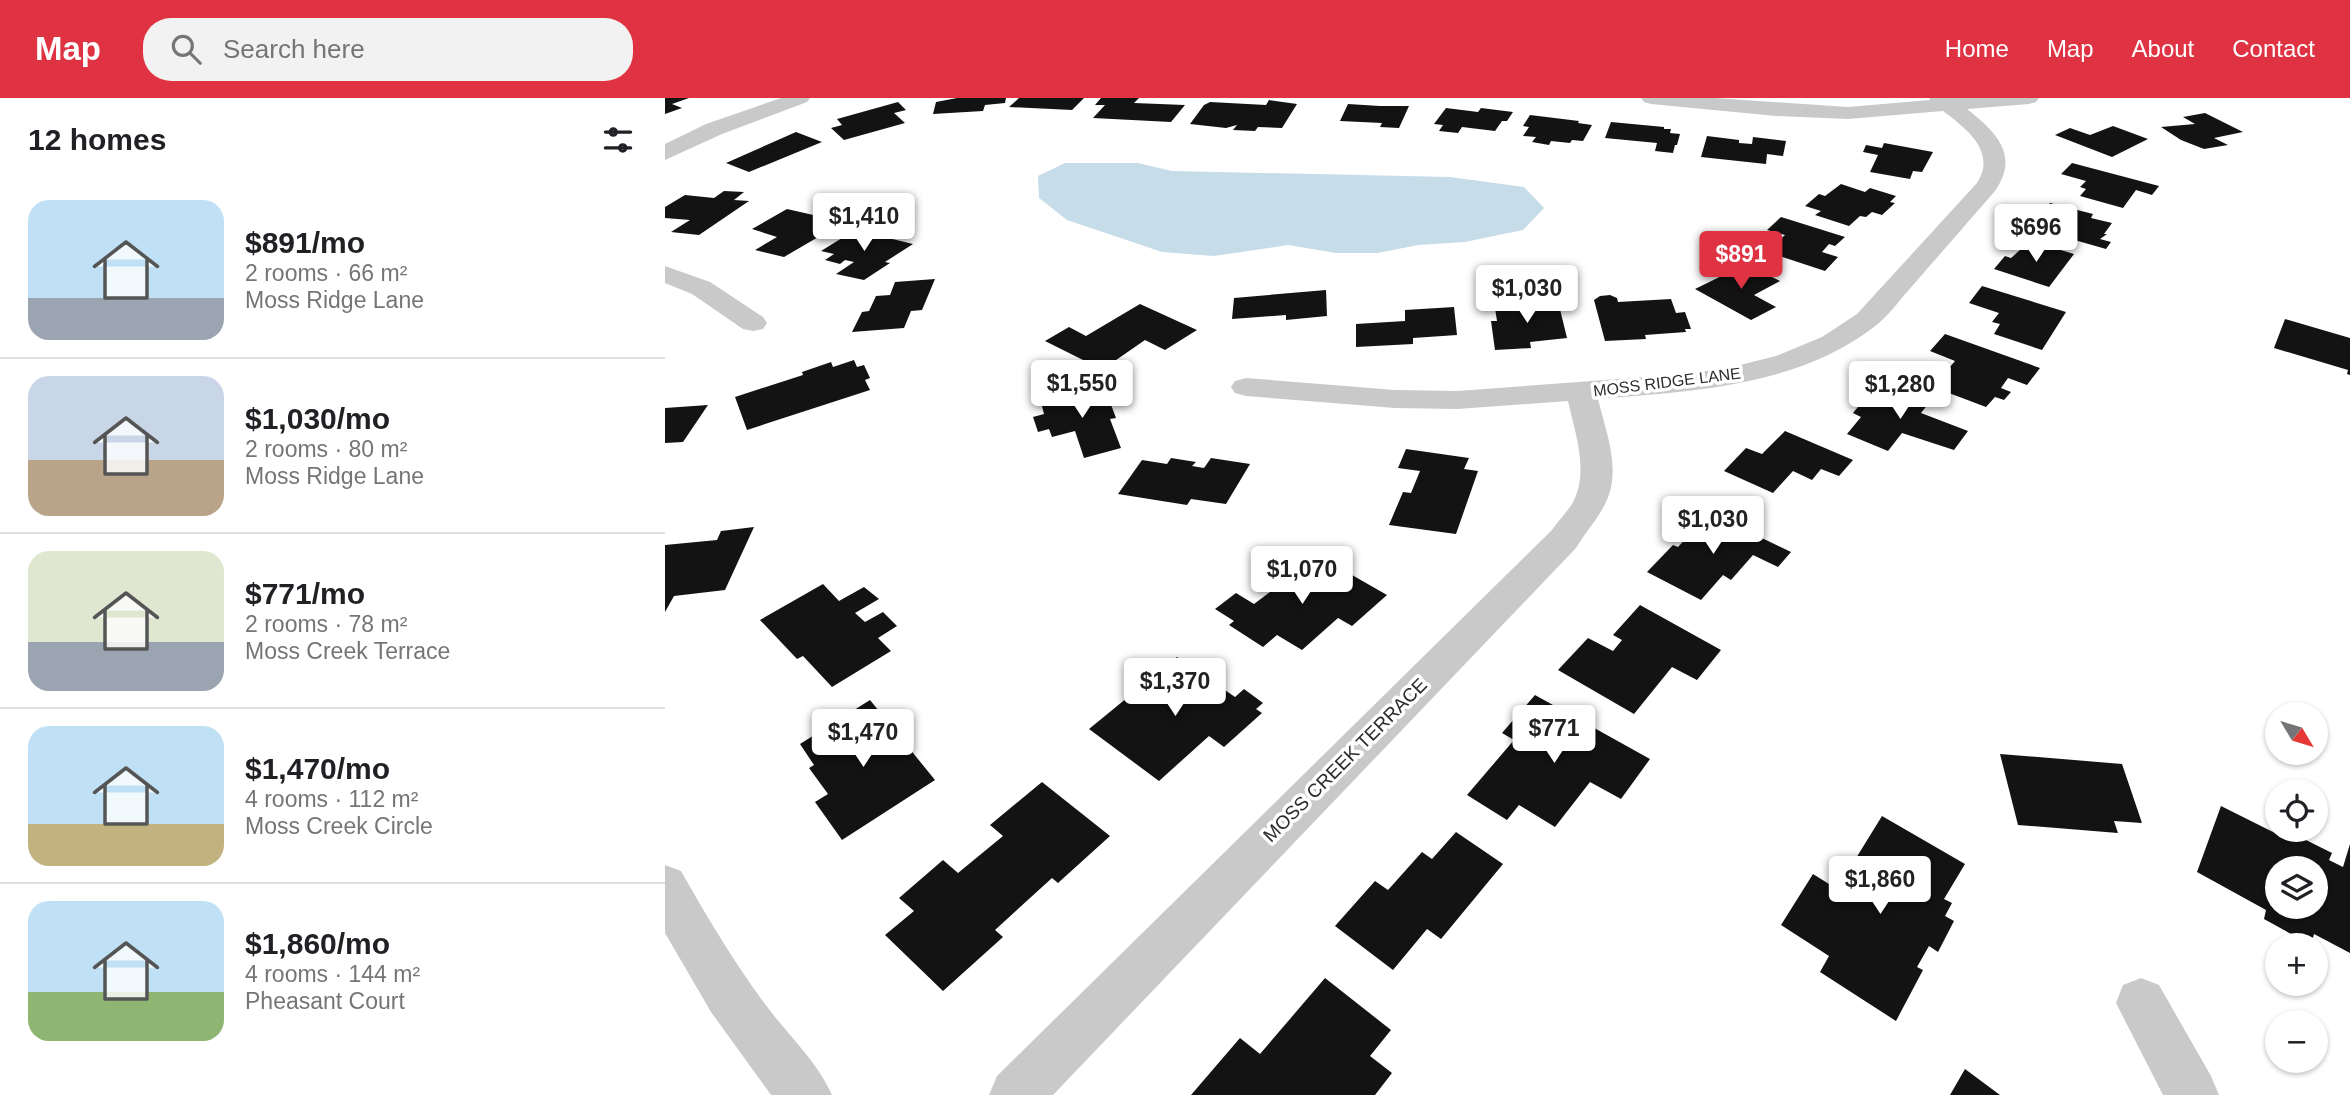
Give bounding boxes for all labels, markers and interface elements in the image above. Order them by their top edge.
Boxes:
search box [143,18,633,81]
text: Map [35,30,101,67]
icon: search [167,30,205,68]
text: Search here [223,34,365,64]
text: Home [1945,35,2009,62]
text: Map [2047,35,2094,62]
text: About [2132,35,2194,62]
text: Contact [2232,35,2315,62]
icon: filters [599,121,637,159]
text: 12 homes [28,123,166,156]
pin: $1,410 [807,194,921,253]
text: $1,410 [829,203,899,229]
pin: $696 [1995,204,2077,264]
text: $696 [2010,214,2062,240]
text: $891/mo [245,226,365,259]
icon: home [84,228,168,312]
pin: $891 [1700,232,1782,291]
text: $891 [1715,241,1767,267]
text: 2 rooms · 66 m² [245,260,407,286]
pin: $1,030 [1470,266,1584,325]
text: $1,030 [1492,275,1562,301]
text: Moss Ridge Lane [245,287,424,313]
pin: $1,550 [1025,360,1139,420]
pin: $1,280 [1843,362,1957,421]
street label: MOSS RIDGE LANE [1592,365,1742,399]
text: $1,550 [1047,370,1117,396]
text: $1,280 [1865,371,1935,397]
text: $1,030/mo [245,402,390,435]
icon: home [84,404,168,488]
text: 2 rooms · 80 m² [245,436,407,462]
text: Moss Ridge Lane [245,463,424,489]
pin: $1,030 [1656,496,1770,556]
text: $1,030 [1678,506,1748,532]
pin: $1,070 [1245,546,1359,606]
text: $1,070 [1267,556,1337,582]
text: $771/mo [245,577,365,610]
icon: home [84,579,168,663]
text: 2 rooms · 78 m² [245,611,407,637]
text: Moss Creek Terrace [245,638,450,664]
pin: $1,370 [1118,658,1232,718]
text: $1,370 [1140,668,1210,694]
street label: MOSS CREEK TERRACE [1259,674,1431,846]
north arrow [2265,702,2327,765]
map controls [2265,702,2328,1073]
pin: $771 [1513,706,1595,765]
pin: $1,470 [806,710,920,769]
text: $771 [1528,715,1580,741]
text: $1,470 [828,719,898,745]
text: $1,470/mo [245,752,390,785]
icon: home [84,754,168,838]
button: locate [2265,779,2328,842]
text: 4 rooms · 112 m² [245,786,418,812]
text: Moss Creek Circle [245,813,433,839]
pin: $1,860 [1823,856,1937,916]
button: layers [2265,856,2328,919]
text: $1,860 [1845,866,1915,892]
text: $1,860/mo [245,927,390,960]
icon: home [84,929,168,1013]
button: + [2265,933,2328,996]
text: 4 rooms · 144 m² [245,961,420,987]
text: Pheasant Court [245,988,405,1014]
button: − [2265,1010,2328,1073]

